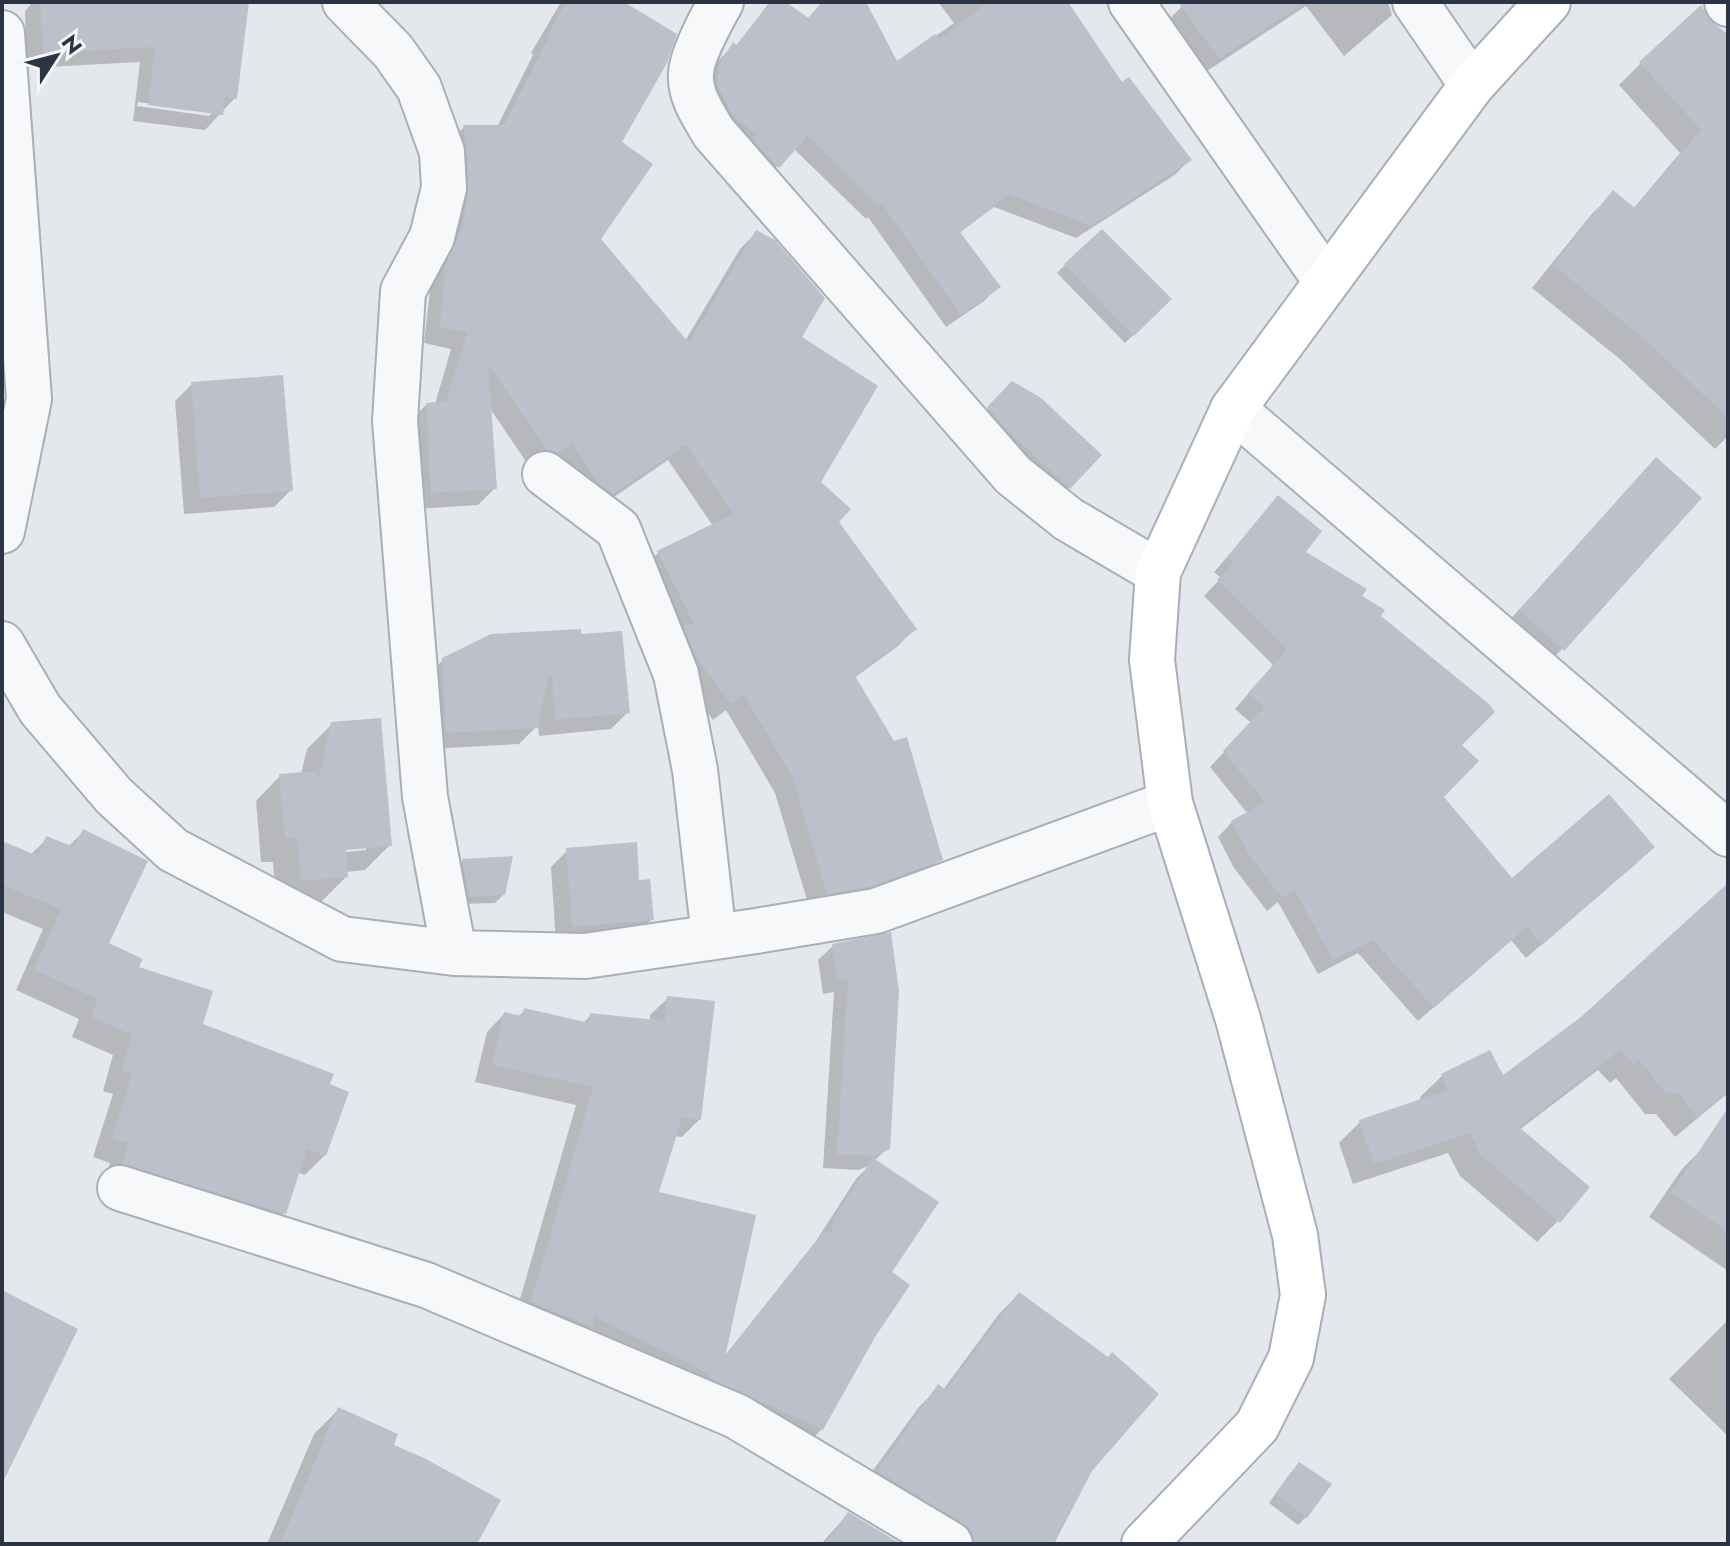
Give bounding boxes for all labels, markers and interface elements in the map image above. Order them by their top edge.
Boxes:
north arrow [16,16,96,96]
text: N [54,28,90,61]

